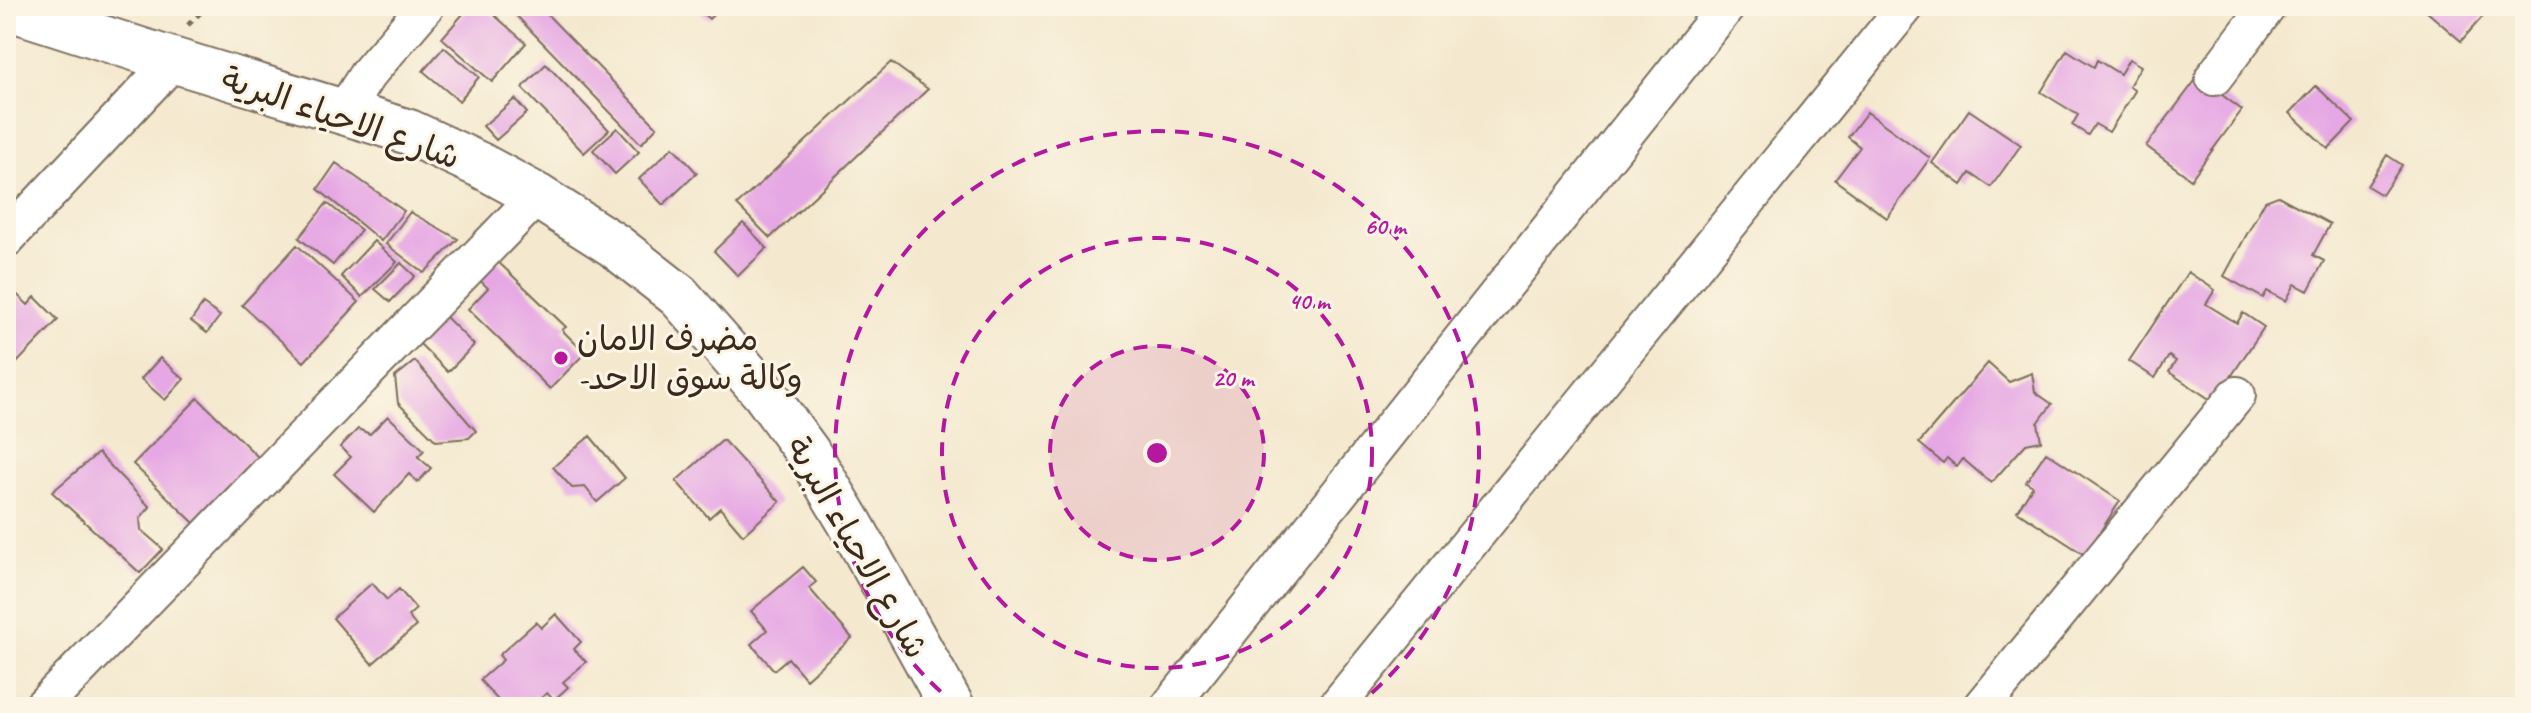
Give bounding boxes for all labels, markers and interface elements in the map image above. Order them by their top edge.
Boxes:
street label: شارع الاحياء البرية [215,57,466,180]
text: 60 m [1364,211,1408,241]
text: 40 m [1288,286,1332,316]
place label: مضرف الامان -وكالة سوق الاحد [577,317,803,399]
marker: مضرف الامان -وكالة سوق الاحد [552,349,570,367]
text: 20 m [1212,363,1256,393]
street label: شارع الاحياء البرية [775,429,939,667]
centre of rings [1143,439,1171,467]

